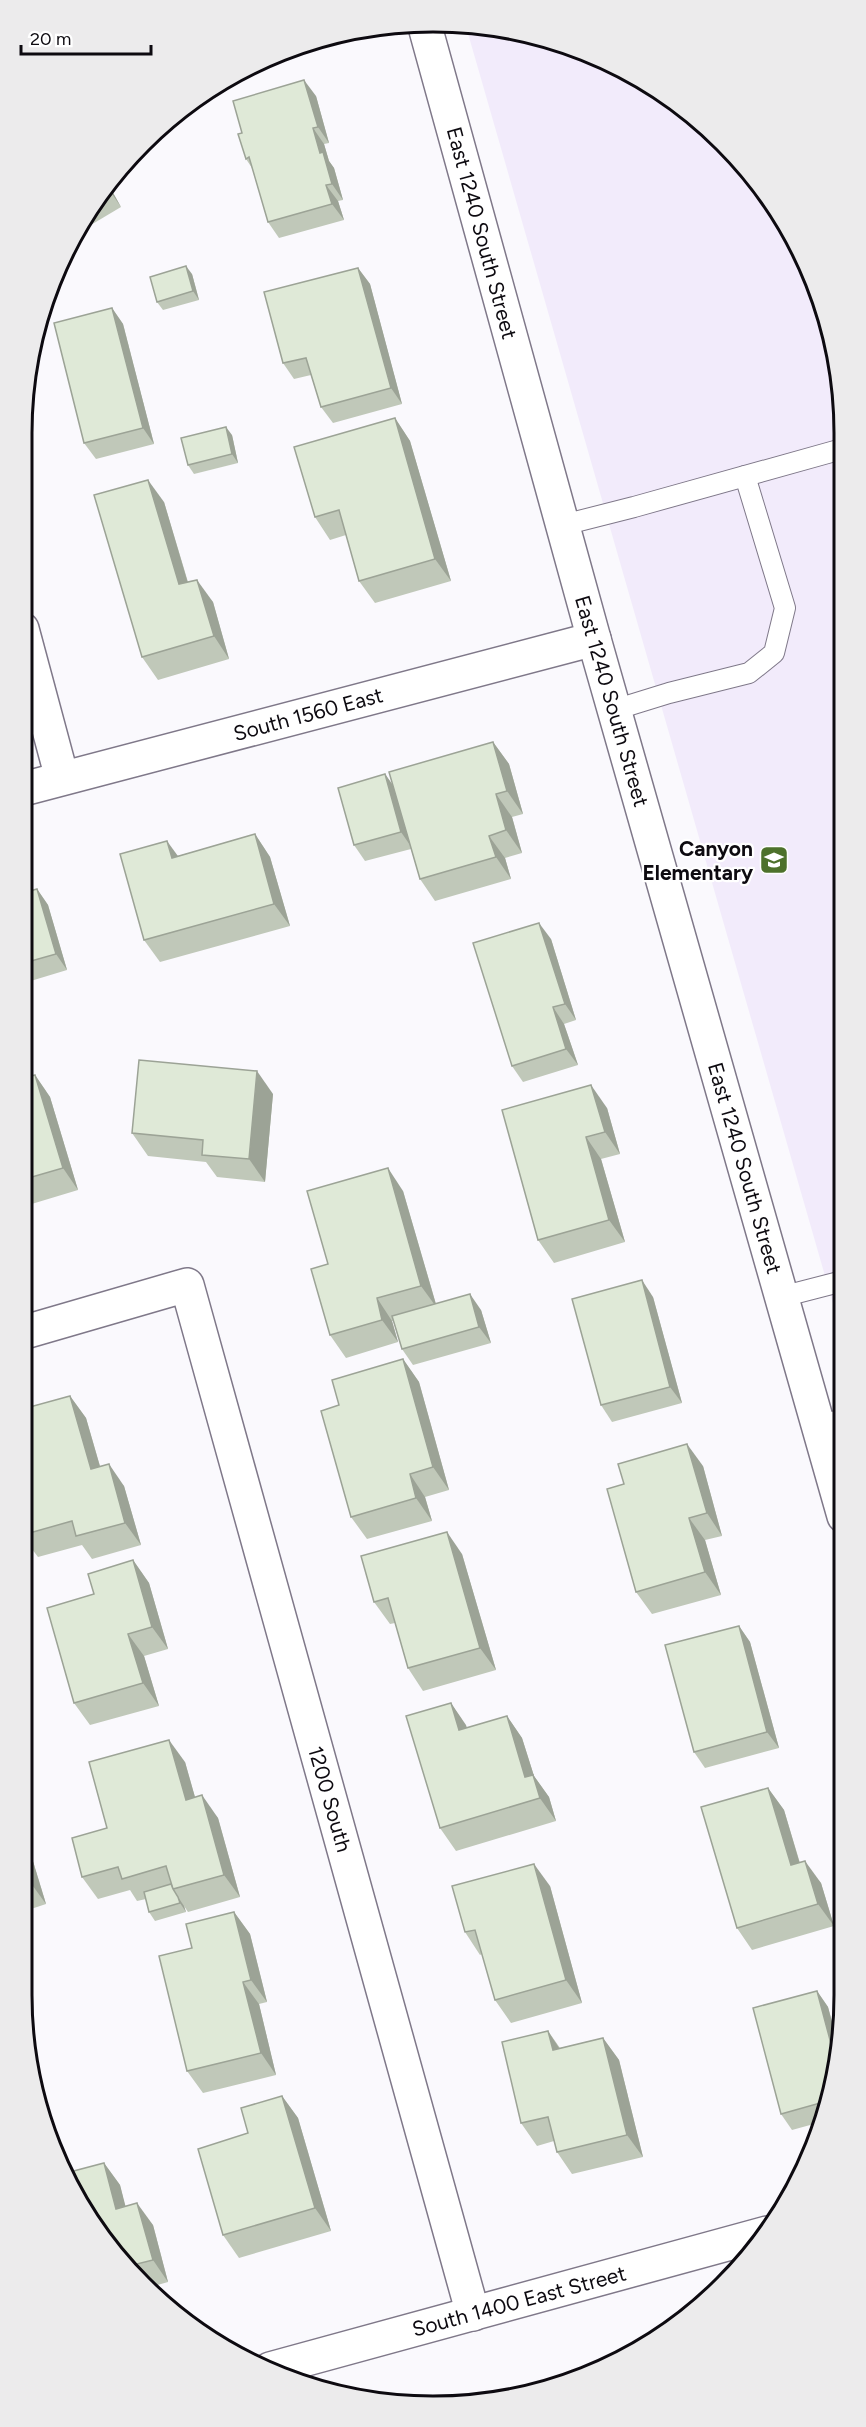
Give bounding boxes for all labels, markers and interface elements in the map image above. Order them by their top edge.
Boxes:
scale bar [21,18,152,56]
text: 20 m [30,28,71,50]
street label: East 1240 South Street [442,124,522,342]
street label: East 1240 South Street [570,592,654,810]
street label: South 1560 East [230,682,386,746]
place label: Canyon Elementary [642,836,754,885]
school or university icon: Canyon Elementary [758,844,790,876]
street label: East 1240 South Street [703,1059,787,1277]
street label: 1200 South [303,1743,357,1855]
street label: South 1400 East Street [409,2260,629,2342]

